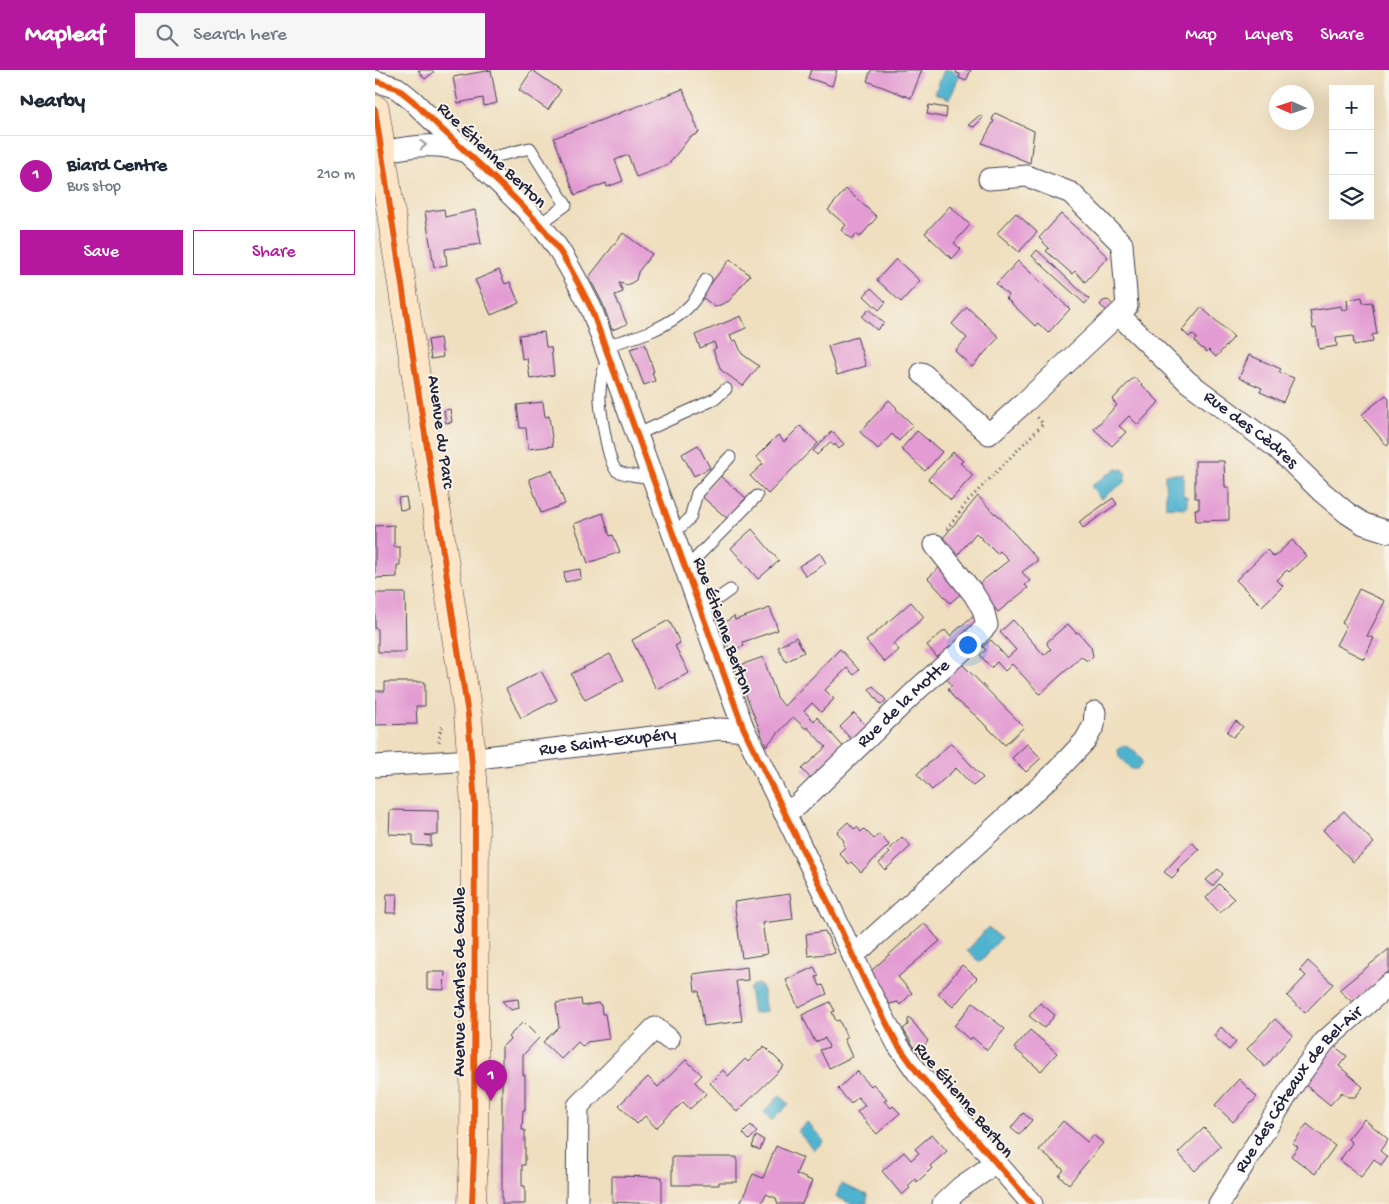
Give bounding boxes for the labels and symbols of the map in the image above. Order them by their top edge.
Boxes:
north arrow [1269,85,1314,130]
street label: Rue Étienne Berton [432,98,550,214]
one-way arrow [420,140,428,151]
street label: Avenue du Parc [422,374,458,491]
street label: Rue des Cèdres [1199,387,1303,474]
street label: Rue Étienne Berton [688,555,757,698]
your location [955,632,981,658]
street label: Rue de la Motte [853,655,955,752]
street label: Rue Saint-Exupéry [538,724,677,761]
street label: Avenue Charles de Gaulle [450,887,471,1077]
street label: Rue des Côteaux de Bel-Air [1230,1001,1368,1177]
street label: Rue Étienne Berton [909,1039,1018,1163]
pin: 1 [475,1060,507,1101]

